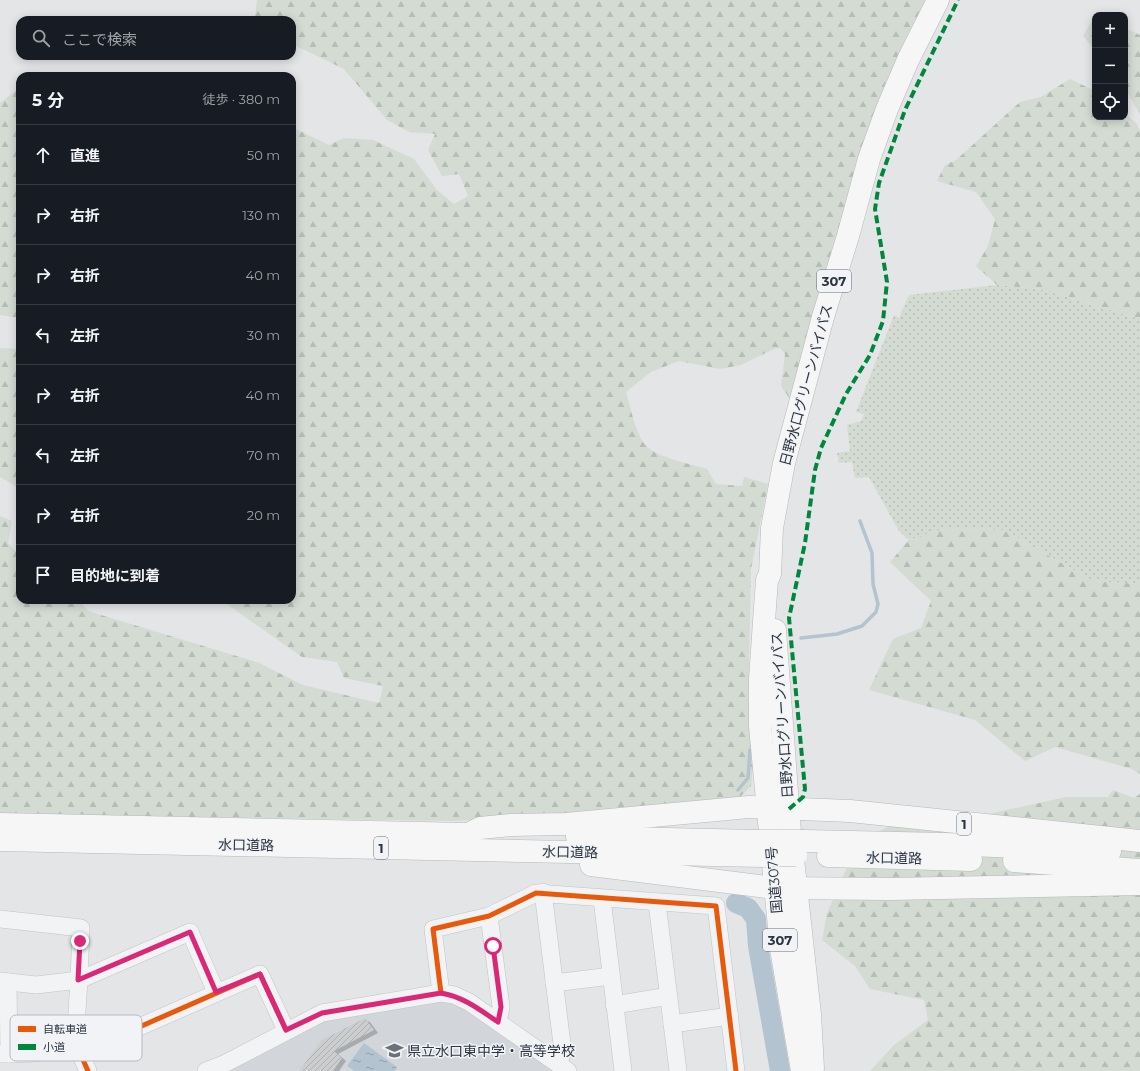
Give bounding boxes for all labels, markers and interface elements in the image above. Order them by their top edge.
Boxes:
map controls [1092,12,1128,120]
button: + [1092,12,1128,48]
search box [16,16,296,60]
icon: search [30,27,52,49]
text: ここで検索 [62,30,137,49]
button: − [1092,48,1128,84]
button: locate [1092,84,1128,120]
text: 5 分 [32,90,64,110]
text: 徒歩 · 380 m [202,91,280,107]
icon: ahead [32,144,54,166]
text: 直進 [70,146,100,165]
text: 50 m [247,147,280,163]
icon: right [32,204,54,226]
text: 右折 [70,206,100,225]
text: 130 m [242,207,280,223]
icon: right [32,264,54,286]
text: 右折 [70,266,100,285]
text: 40 m [246,267,280,283]
road number: 307 [817,270,851,292]
street label: 日野水口グリーンバイパス [776,302,836,468]
icon: left [32,324,54,346]
text: 左折 [70,326,100,345]
text: 30 m [247,327,280,343]
icon: right [32,384,54,406]
text: 右折 [70,386,100,405]
text: 40 m [246,387,280,403]
icon: left [32,444,54,466]
text: 左折 [70,446,100,465]
text: 70 m [247,447,280,463]
icon: right [32,504,54,526]
text: 右折 [70,506,100,525]
text: 20 m [247,507,280,523]
icon: arrive [32,564,54,586]
text: 目的地に到着 [70,566,160,585]
street label: 日野水口グリーンバイパス [767,631,797,799]
road number: 1 [957,813,971,835]
street label: 水口道路 [218,836,274,854]
road number: 1 [374,837,388,859]
street label: 水口道路 [542,843,598,861]
street label: 国道307号 [762,846,786,914]
street label: 水口道路 [866,849,922,867]
road number: 307 [763,929,797,951]
route end [71,932,89,950]
route start [484,937,502,955]
legend [10,1015,142,1061]
text: 自転車道 [43,1022,87,1036]
text: 小道 [43,1040,65,1054]
school or university icon: 県立水口東中学・高等学校 [384,1041,404,1061]
place label: 県立水口東中学・高等学校 [407,1042,575,1060]

